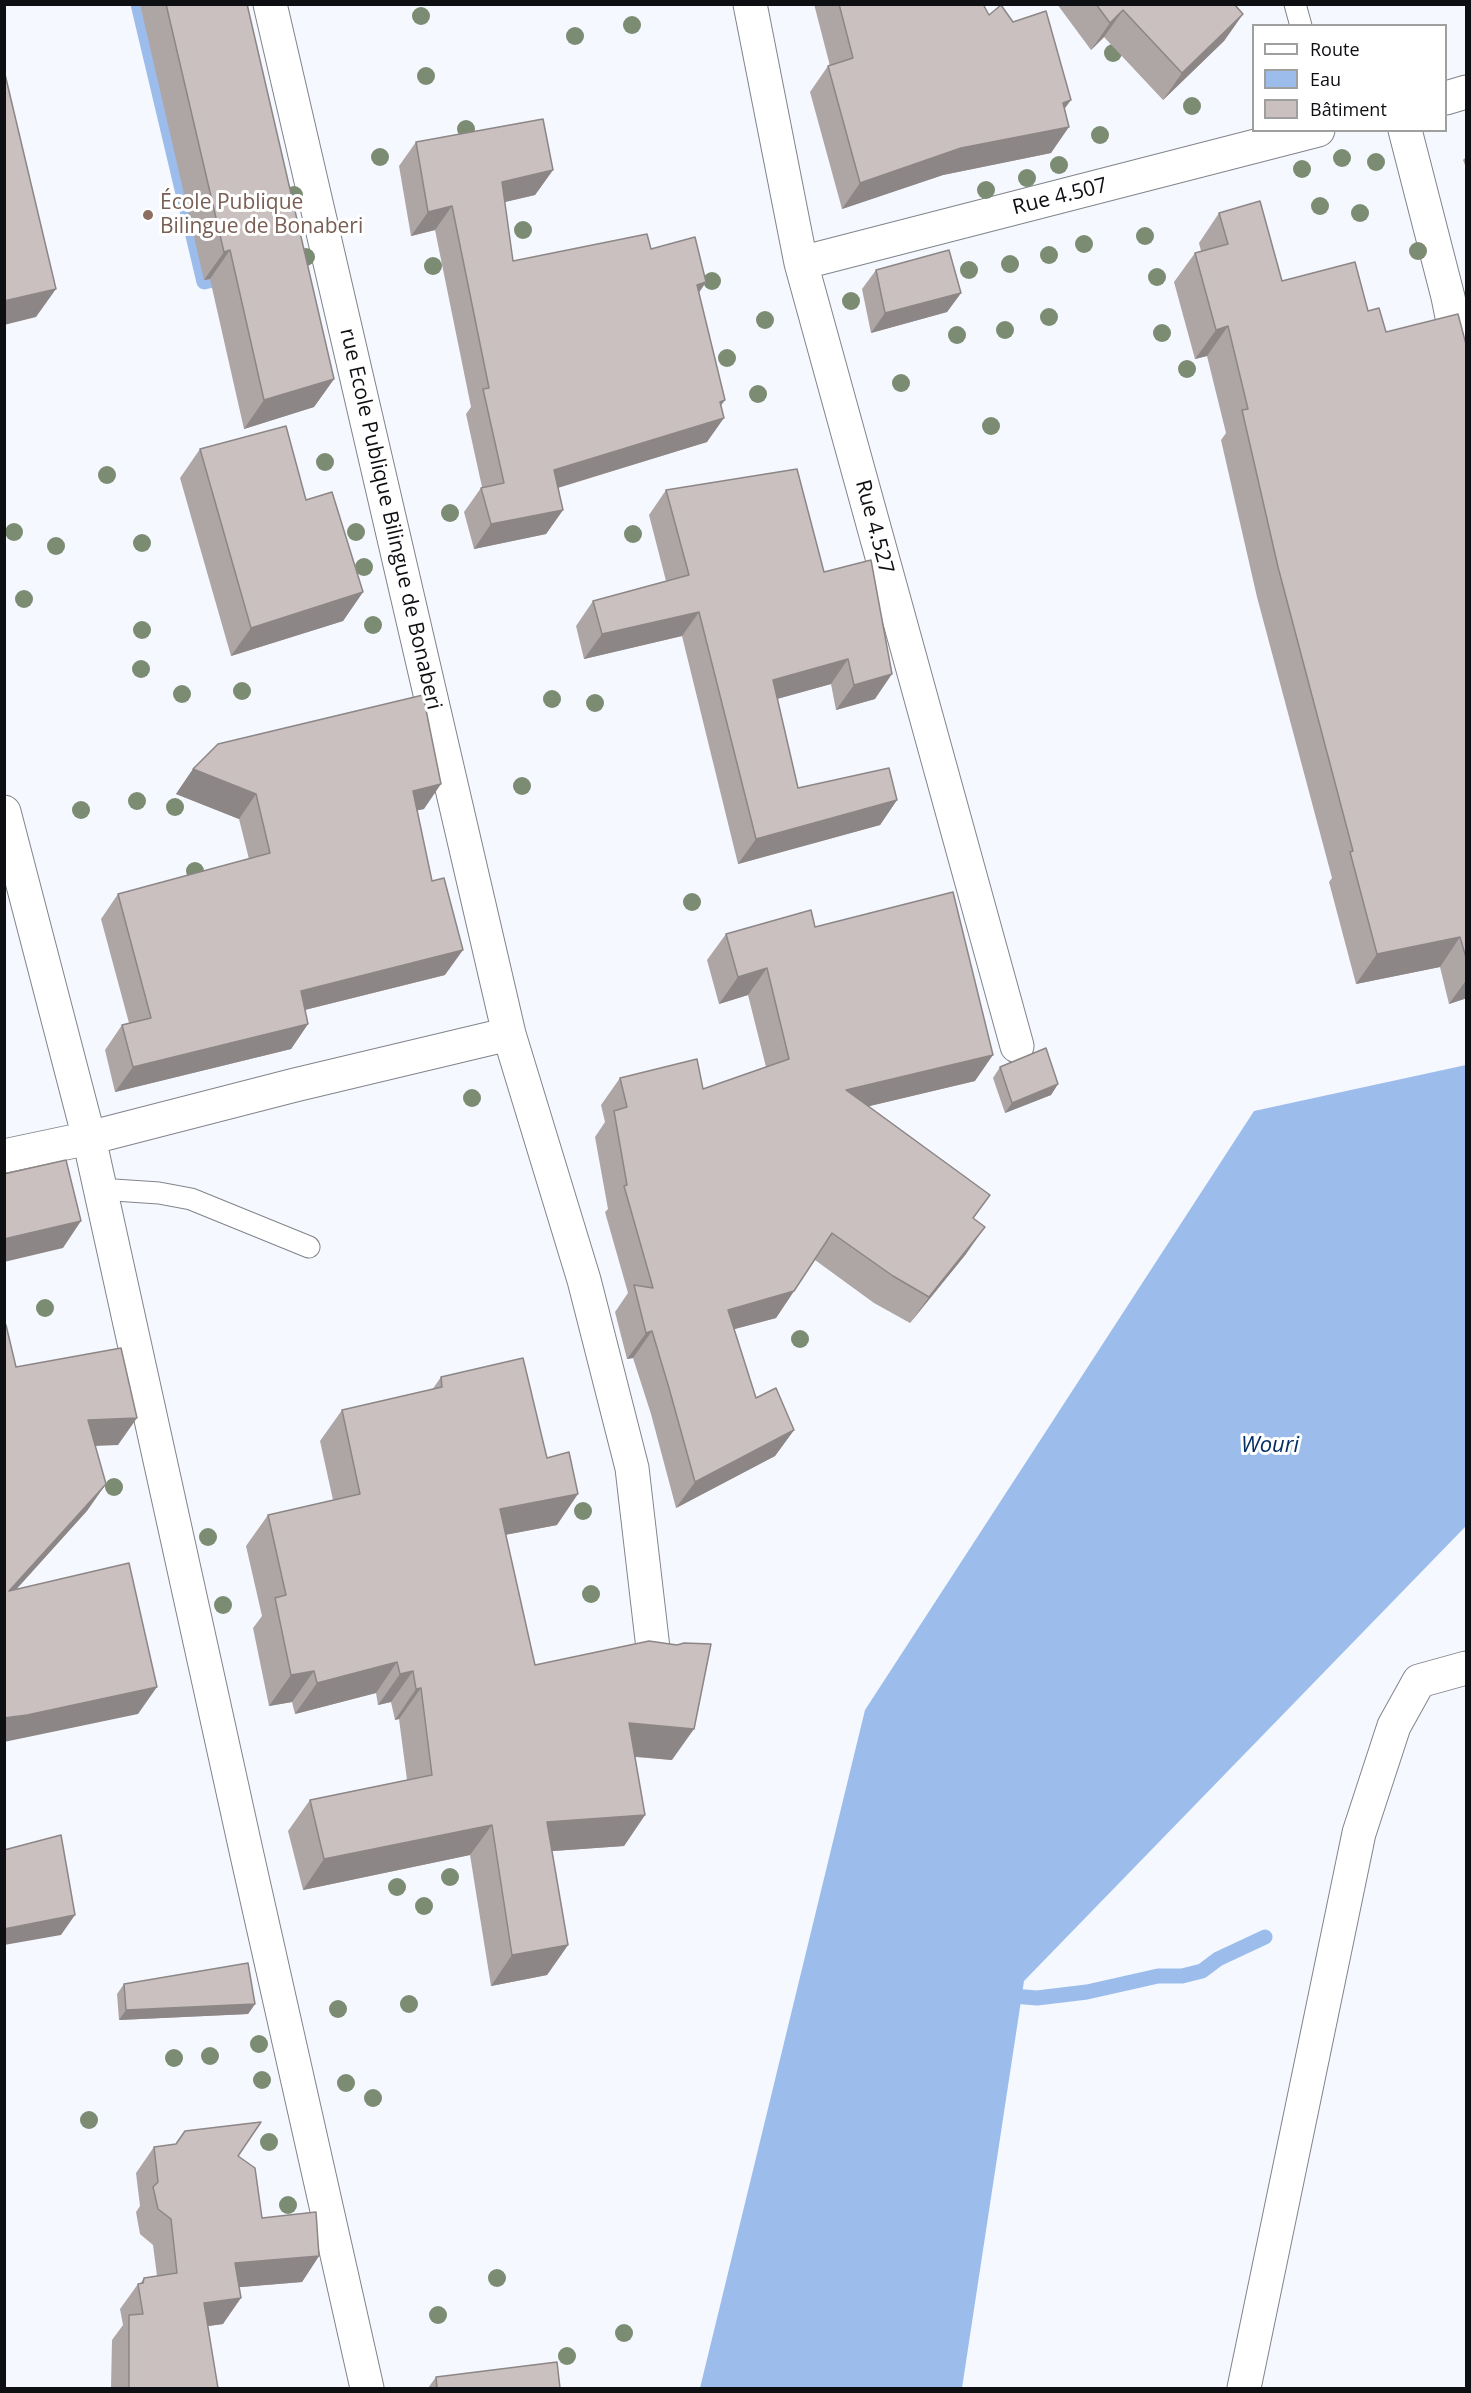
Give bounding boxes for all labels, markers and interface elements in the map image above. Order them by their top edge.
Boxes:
legend [1252,24,1447,132]
text: Route [1310,37,1360,61]
text: Eau [1310,67,1341,91]
text: Bâtiment [1310,97,1387,121]
street label: Rue 4.507 [1010,173,1110,221]
place label: École Publique Bilingue de Bonaberi [160,190,363,240]
marker: École Publique Bilingue de Bonaberi [141,208,155,222]
street label: rue Ecole Publique Bilingue de Bonaberi [334,326,446,712]
street label: Rue 4.527 [849,477,899,577]
water label: Wouri [1241,1433,1299,1459]

